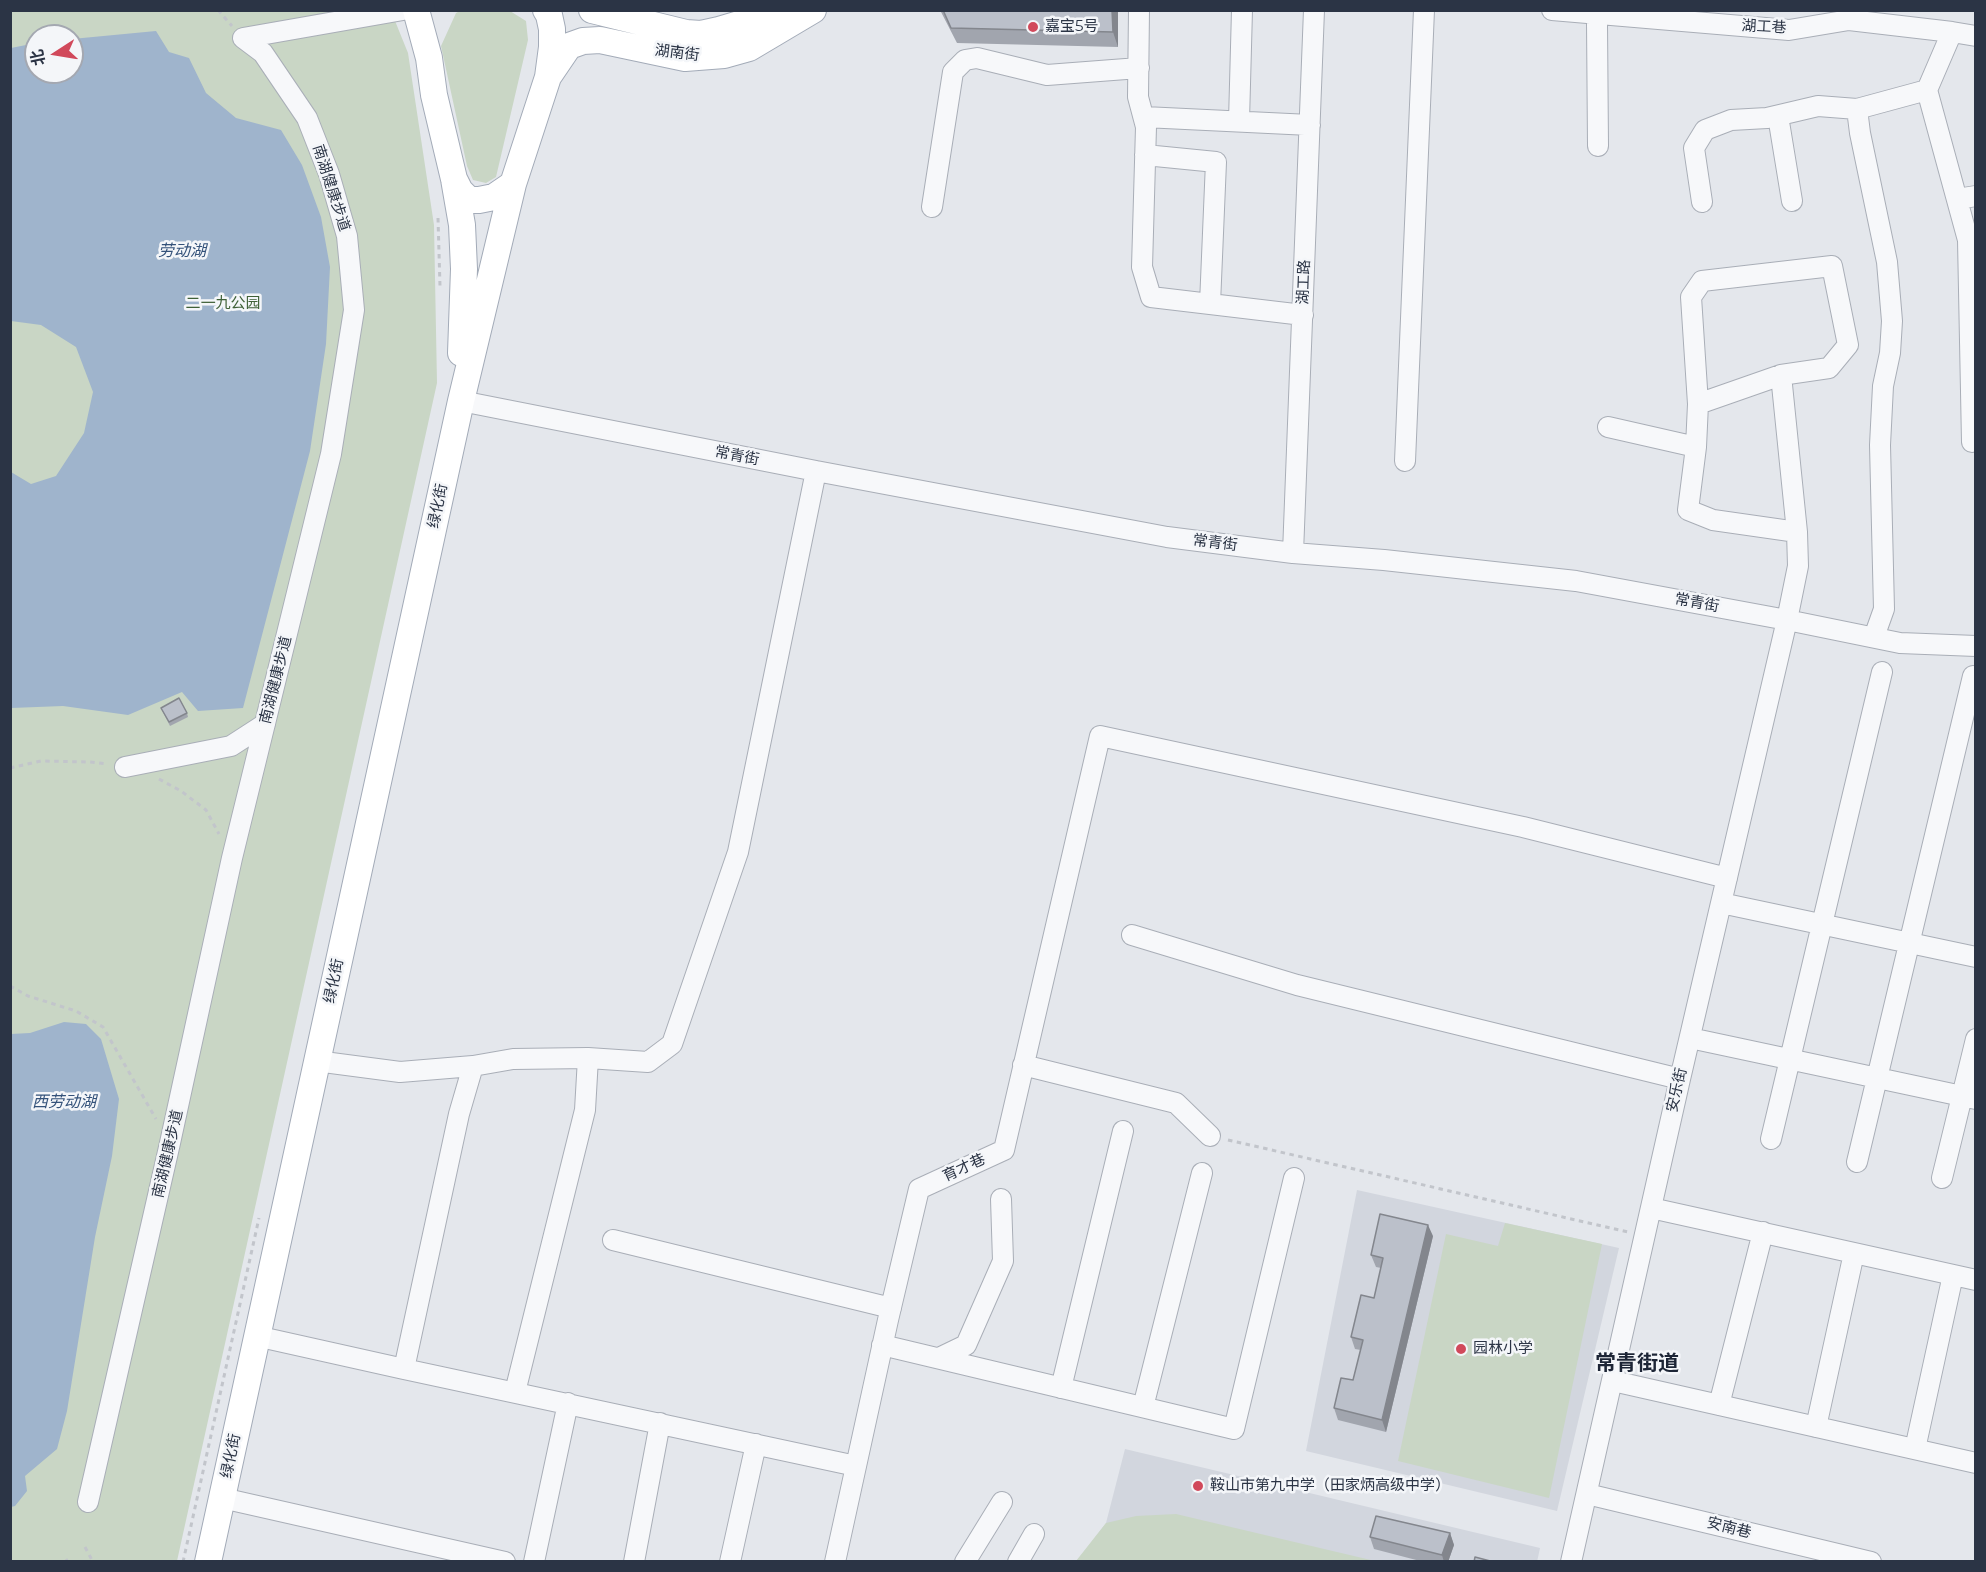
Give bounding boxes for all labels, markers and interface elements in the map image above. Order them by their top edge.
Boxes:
street label: 湖工巷 [1741,17,1787,37]
place label: 嘉宝5号 [1045,18,1098,36]
marker: 嘉宝5号 [1026,20,1040,34]
north arrow [24,24,84,84]
street label: 湖南街 [654,41,700,65]
text: 北 [27,48,49,67]
street label: 南湖健康步道 [309,142,353,234]
water label: 劳动湖 [158,241,206,261]
street label: 湖工路 [1294,259,1314,305]
park label: 二一九公园 [186,295,260,313]
street label: 常青街 [713,443,761,469]
street label: 绿化街 [425,482,451,530]
street label: 常青街 [1192,531,1238,555]
street label: 常青街 [1673,590,1721,616]
street label: 南湖健康步道 [256,634,296,726]
street label: 绿化街 [321,957,347,1005]
street label: 安乐街 [1663,1066,1691,1114]
water label: 西劳动湖 [32,1092,96,1112]
street label: 南湖健康步道 [149,1108,187,1200]
street label: 育才巷 [940,1150,988,1186]
place label: 园林小学 [1473,1340,1533,1358]
marker: 园林小学 [1454,1342,1468,1356]
district label: 常青街道 [1595,1351,1679,1377]
street label: 绿化街 [218,1432,244,1480]
place label: 鞍山市第九中学（田家炳高级中学） [1210,1477,1450,1495]
marker: 鞍山市第九中学（田家炳高级中学） [1191,1479,1205,1493]
street label: 安南巷 [1705,1514,1753,1542]

